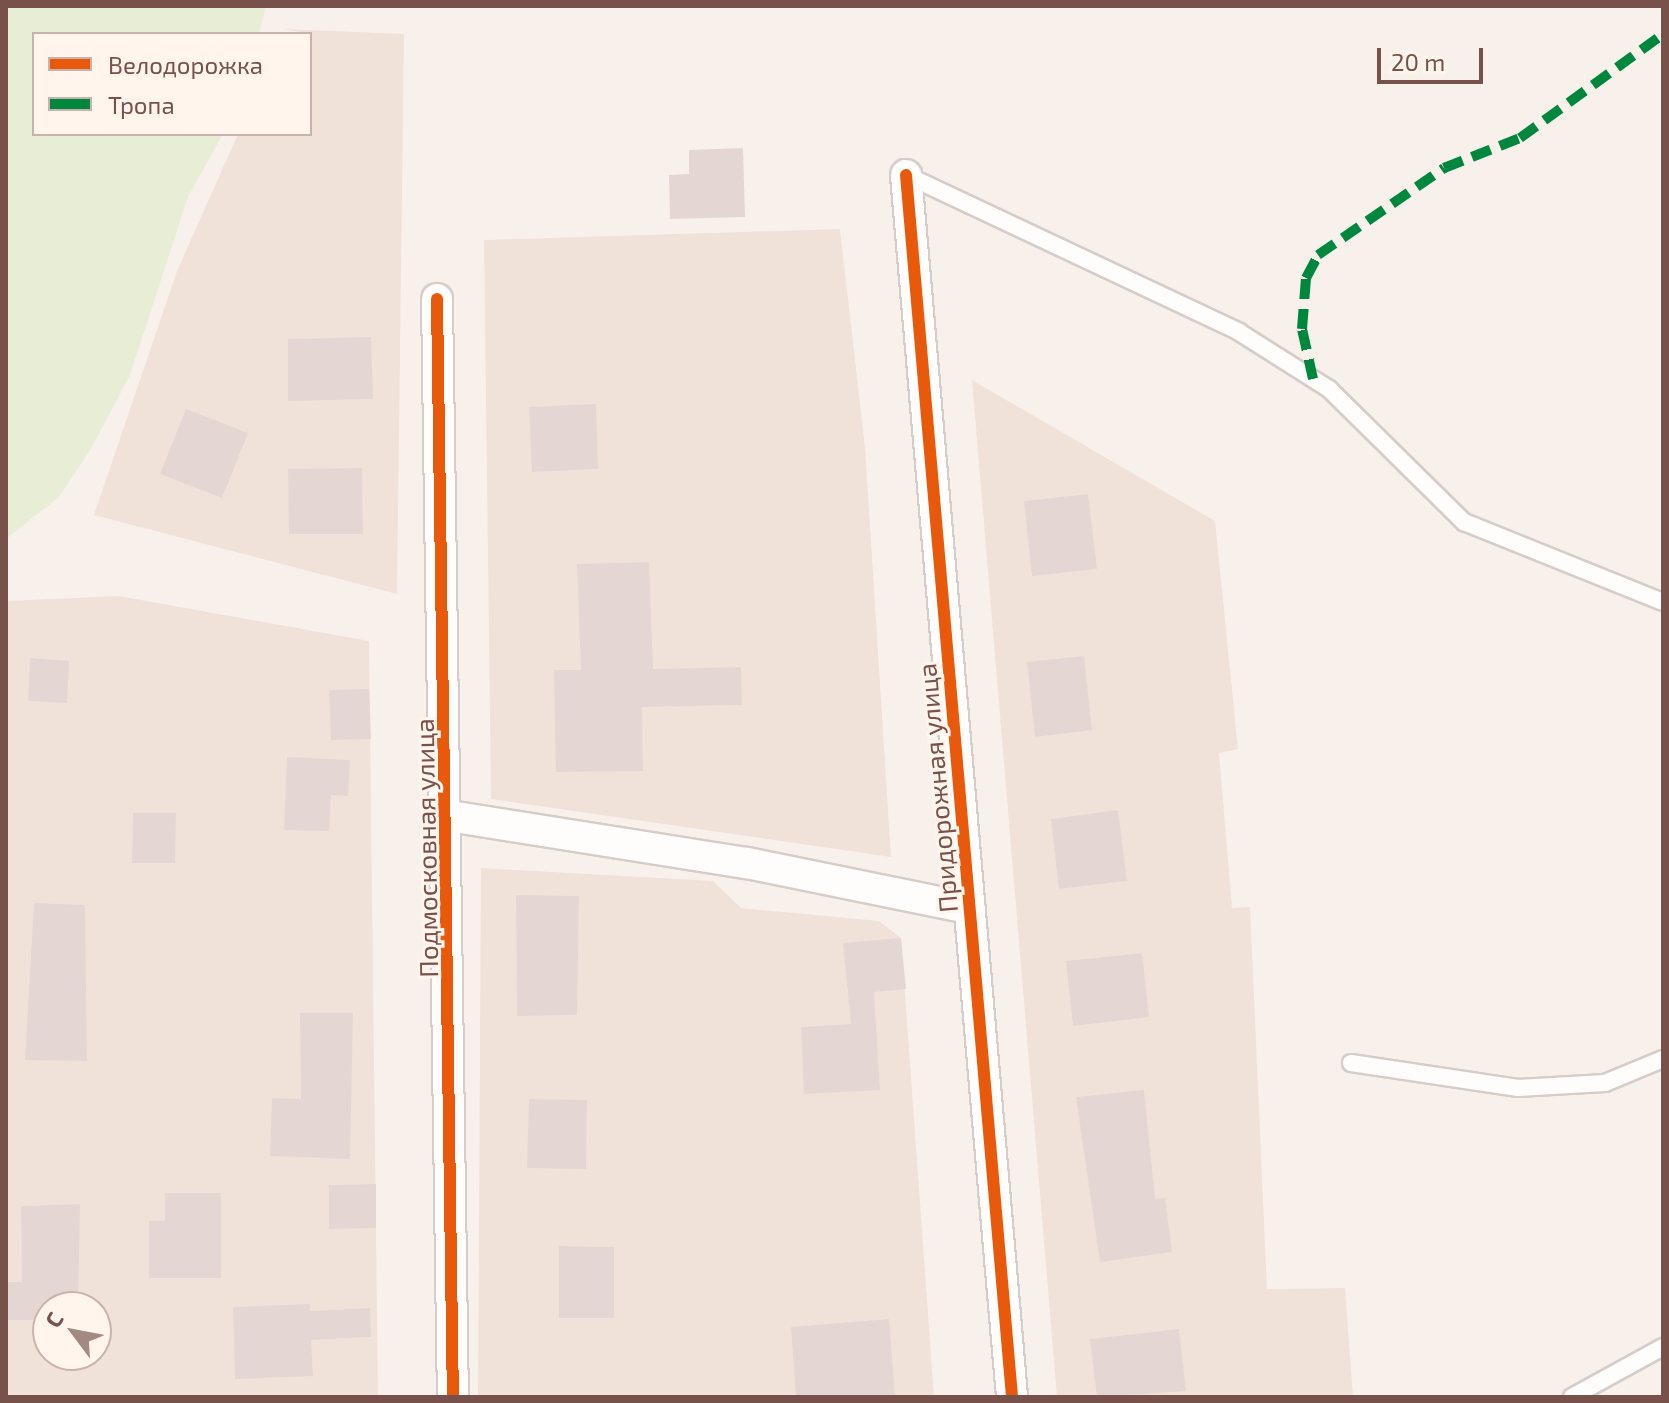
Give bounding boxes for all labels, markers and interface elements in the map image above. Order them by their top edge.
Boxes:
legend [32,32,312,136]
scale bar [1381,32,1487,82]
text: 20 m [1391,47,1445,76]
text: Велодорожка [108,50,263,79]
text: Тропа [108,90,175,119]
street label: Придорожная улица [911,662,963,914]
street label: Подмосковная улица [408,718,444,978]
north arrow [32,1291,112,1371]
text: С [39,1307,68,1332]

